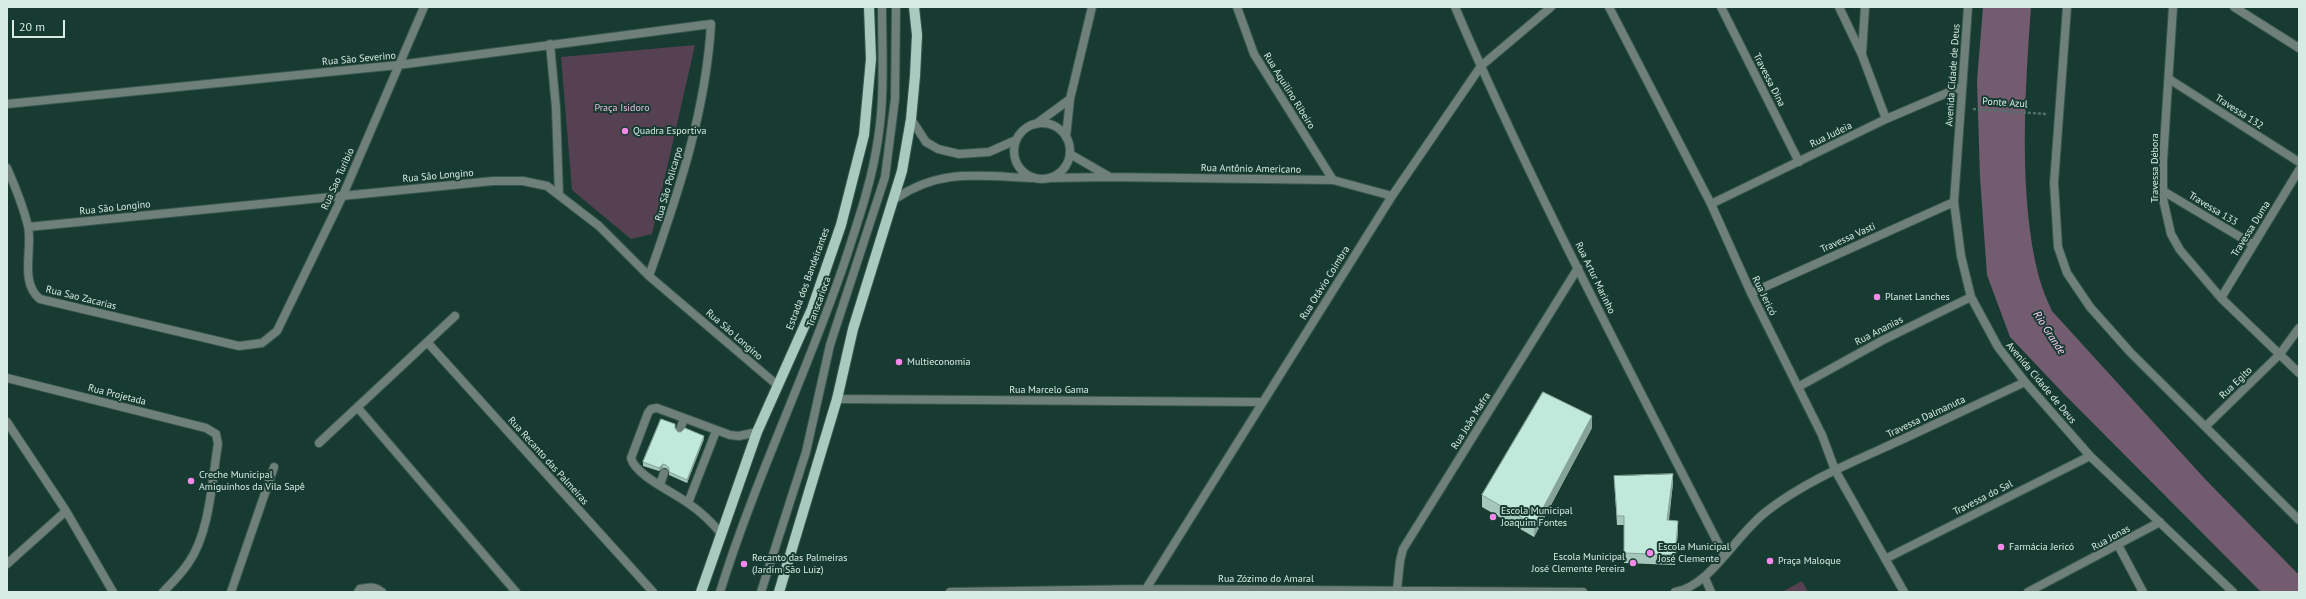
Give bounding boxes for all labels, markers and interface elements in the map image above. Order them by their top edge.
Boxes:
scale bar [14,12,67,38]
text: 20 m [19,19,45,34]
street label: Avenida Cidade de Deus [1943,23,1963,127]
street label: Rua São Severino [322,50,396,68]
street label: Rua Aquilino Ribeiro [1261,51,1317,131]
street label: Travessa Dina [1750,51,1788,109]
street label: Travessa 132 [2213,92,2265,132]
street label: Ponte Azul [1982,95,2028,111]
park label: Praça Isidoro [594,102,650,114]
street label: Rua Judeia [1808,120,1854,150]
place label: Quadra Esportiva [633,125,706,137]
marker: Quadra Esportiva [620,126,630,136]
street label: Travessa Débora [2149,133,2161,203]
street label: Rua São Policarpo [653,145,685,223]
street label: Rua Sao Turibio [319,146,357,212]
street label: Rua Antônio Americano [1201,162,1301,176]
street label: Rua São Longino [402,167,474,185]
street label: Travessa 133 [2186,190,2240,228]
street label: Rua São Longino [79,198,151,218]
street label: Travessa Duma [2229,199,2273,259]
street label: Travessa Vasti [1819,220,1877,256]
street label: Estrada dos Bandeirantes [784,226,832,332]
street label: Rua Artur Marinho [1572,240,1618,316]
street label: Rua Otávio Coimbra [1297,244,1353,322]
street label: Rua Jericó [1749,274,1779,318]
street label: Transcarioca [804,275,834,329]
street label: Rua Sao Zacarias [45,283,117,313]
place label: Planet Lanches [1885,291,1950,303]
marker: Planet Lanches [1872,292,1882,302]
street label: Rua São Longino [703,307,765,363]
water label: Rio Grande [2030,309,2068,357]
street label: Rua Ananias [1853,314,1905,348]
street label: Avenida Cidade de Deus [2003,340,2079,426]
place label: Multieconomia [907,356,970,368]
marker: Multieconomia [894,357,904,367]
street label: Rua Egito [2217,364,2255,402]
street label: Rua Projetada [87,382,147,408]
street label: Rua Marcelo Gama [1009,384,1089,396]
street label: Rua João Mafra [1449,390,1493,452]
street label: Travessa Dalmanuta [1885,394,1967,440]
street label: Rua Recanto das Palmeiras [505,414,591,508]
place label: Creche Municipal Amiguinhos da Vila Sapê [199,469,305,492]
marker: Creche Municipal Amiguinhos da Vila Sapê [186,476,196,486]
street label: Travessa do Sal [1951,478,2015,518]
place label: Escola Municipal Joaquim Fontes [1501,505,1573,528]
marker: Escola Municipal Joaquim Fontes [1488,512,1498,522]
street label: Rua Jonas [2090,523,2132,553]
place label: Escola Municipal José Clemente [1658,541,1730,564]
place label: Farmácia Jericó [2009,541,2074,553]
marker: Farmácia Jericó [1996,542,2006,552]
marker: Escola Municipal José Clemente [1645,548,1655,558]
place label: Escola Municipal José Clemente Pereira [1532,551,1625,574]
place label: Recanto das Palmeiras (Jardim São Luiz) [752,552,847,576]
place label: Praça Maloque [1778,555,1841,567]
marker: Praça Maloque [1765,556,1775,566]
marker: Escola Municipal José Clemente Pereira [1628,558,1638,568]
marker: Recanto das Palmeiras (Jardim São Luiz) [739,559,749,569]
street label: Rua Zózimo do Amaral [1218,573,1314,585]

